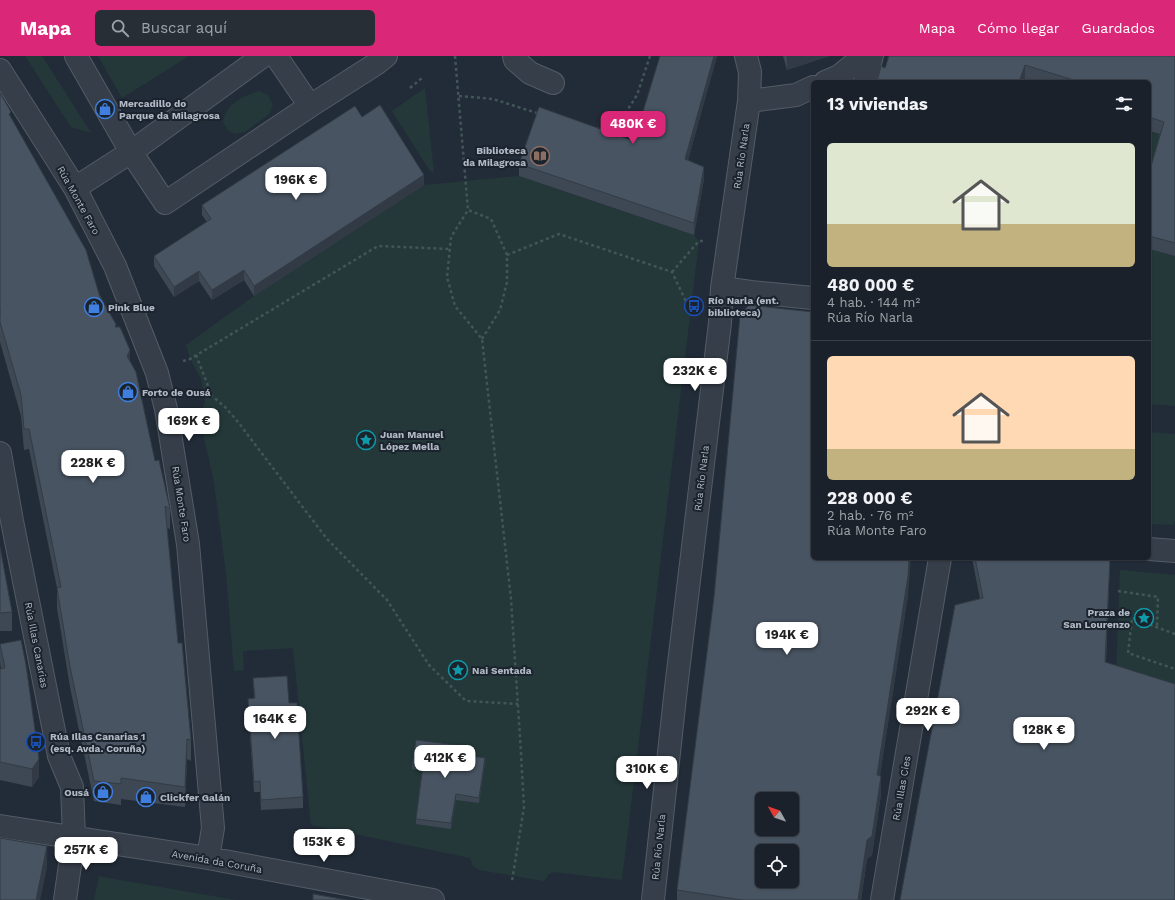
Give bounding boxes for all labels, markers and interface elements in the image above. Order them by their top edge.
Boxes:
search box [95,10,375,46]
text: Mapa [20,17,71,40]
icon: search [109,17,131,39]
text: Buscar aquí [141,19,227,37]
text: Mapa [919,20,955,36]
text: Cómo llegar [977,20,1060,36]
text: Guardados [1082,20,1155,36]
icon: filters [1113,93,1135,115]
text: 13 viviendas [827,94,928,114]
shop icon: Mercadillo do Parque da Milagrosa [94,98,116,120]
place label: Mercadillo do Parque da Milagrosa [119,98,220,121]
pin: 480K € [600,111,666,145]
text: 480K € [610,116,656,131]
street label: Rúa Río Narla [731,122,752,189]
place label: Biblioteca da Milagrosa [463,145,526,168]
library icon: Biblioteca da Milagrosa [529,145,551,167]
street label: Rúa Monte Faro [55,164,102,236]
pin: 196K € [263,167,329,201]
icon: home [945,169,1017,241]
text: 196K € [274,172,318,187]
text: 480 000 € [827,275,914,295]
bus stop icon: Río Narla (ent. biblioteca) [683,295,705,317]
place label: Río Narla (ent. biblioteca) [708,295,779,318]
text: 4 hab. · 144 m² [827,295,920,310]
shop icon: Pink Blue [83,296,105,318]
place label: Pink Blue [108,302,155,313]
text: Rúa Río Narla [827,310,913,325]
pin: 232K € [662,358,728,392]
text: 232K € [673,363,718,378]
shop icon: Forto de Ousá [117,381,139,403]
icon: home [945,382,1017,454]
place label: Forto de Ousá [142,387,211,398]
pin: 169K € [156,408,222,442]
text: 169K € [167,413,211,428]
place icon: Juan Manuel López Mella [355,429,377,451]
place label: Juan Manuel López Mella [380,429,444,452]
street label: Rúa Río Narla [692,444,711,511]
pin: 228K € [60,450,126,484]
text: 228K € [70,455,116,470]
street label: Rúa Monte Faro [170,465,193,543]
text: 228 000 € [827,488,912,508]
text: 2 hab. · 76 m² [827,508,914,523]
text: Rúa Monte Faro [827,523,927,538]
street label: Rúa Illas Canarias [23,601,50,689]
place label: Praza de San Lourenzo [1063,607,1130,630]
place icon: Praza de San Lourenzo [1133,607,1155,629]
pin: 194K € [754,622,820,656]
text: 194K € [765,627,809,642]
place icon: Nai Sentada [447,659,469,681]
place label: Nai Sentada [472,665,532,676]
pin: 292K € [895,698,961,732]
text: 292K € [905,703,951,718]
pin: 164K € [242,706,308,740]
text: 164K € [253,711,297,726]
pin: 128K € [1011,717,1077,751]
text: 128K € [1022,722,1066,737]
bus stop icon: Rúa Illas Canarias 1 (esq. Avda. Coruña) [25,731,47,753]
place label: Rúa Illas Canarias 1 (esq. Avda. Coruña) [50,731,145,754]
pin: 412K € [412,745,478,779]
text: 412K € [423,750,467,765]
street label: Rúa Illas Cíes [890,755,913,821]
pin: 310K € [614,756,680,790]
text: 310K € [625,761,669,776]
shop icon: Ousá [92,781,114,803]
shop icon: Clickfer Galán [135,786,157,808]
place label: Ousá [64,787,89,798]
place label: Clickfer Galán [160,792,230,803]
north arrow [755,792,799,836]
map controls [755,792,799,888]
street label: Rúa Río Narla [650,813,667,880]
pin: 153K € [291,829,357,863]
text: 153K € [303,834,345,849]
pin: 257K € [53,837,119,871]
text: 257K € [64,842,108,857]
button: locate [755,844,799,888]
street label: Avenida da Coruña [171,848,263,875]

